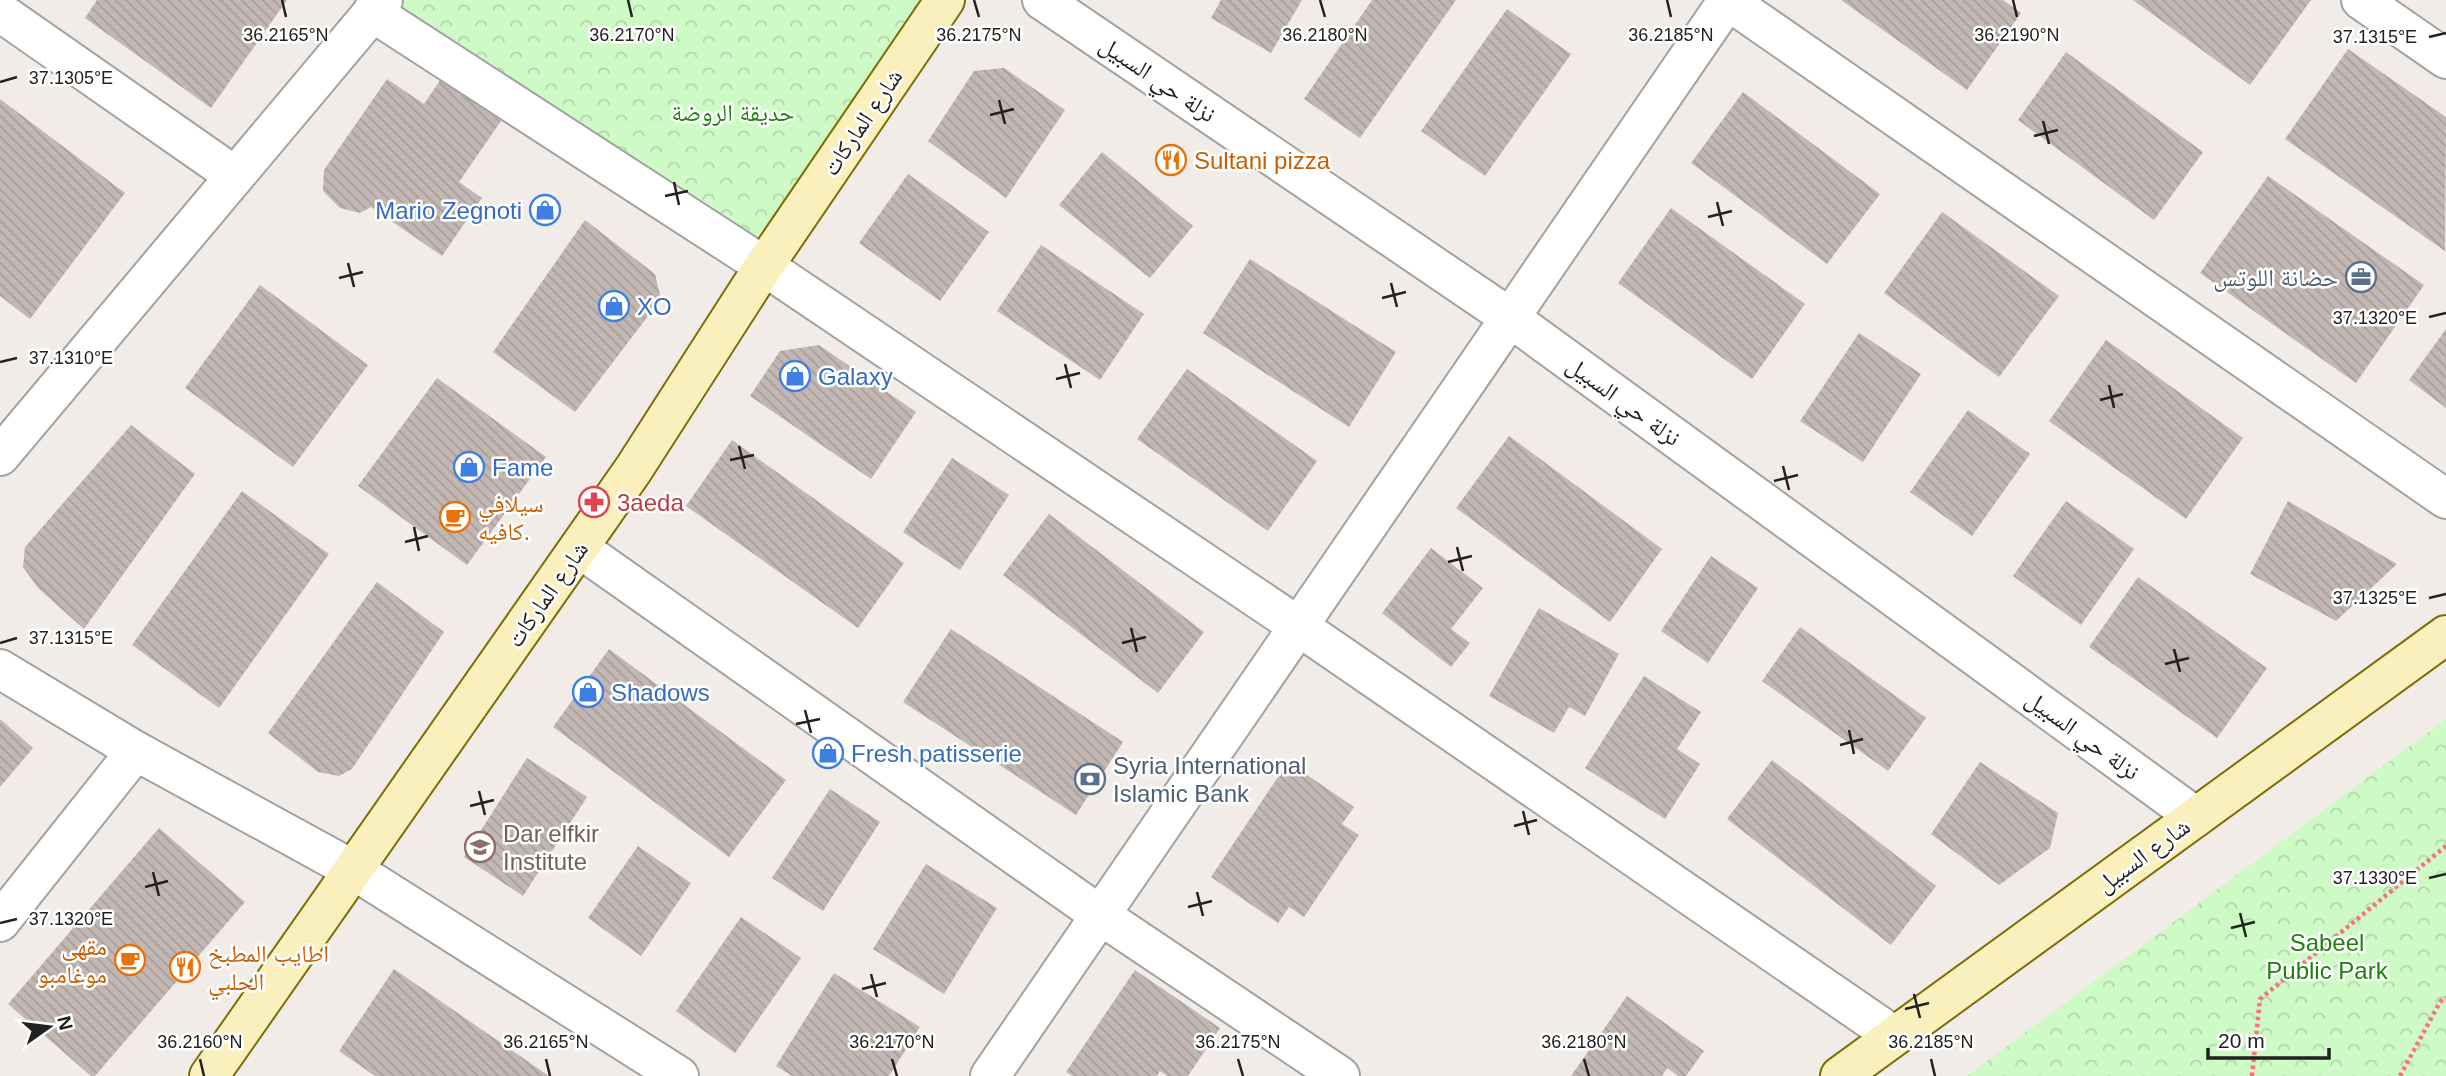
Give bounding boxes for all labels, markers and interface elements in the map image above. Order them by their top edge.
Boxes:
text: 36.2165°N [243,25,329,45]
text: 36.2170°N [589,25,675,45]
text: 36.2175°N [936,25,1022,45]
text: 36.2180°N [1282,25,1368,45]
text: 36.2185°N [1628,25,1714,45]
text: 36.2190°N [1974,25,2060,45]
text: 37.1315°E [2333,27,2417,47]
street label: نزلة حي السبيل [1092,30,1221,133]
street label: شارع الماركات [816,64,909,182]
text: 37.1305°E [29,68,113,88]
park label: حديقة الروضة [671,99,795,126]
restaurant icon: Sultani pizza [1154,143,1188,177]
place label: Sultani pizza [1194,147,1331,174]
shop icon: Mario Zegnoti [528,193,562,227]
place label: Mario Zegnoti [375,197,522,224]
office icon: حضانة اللوتس [2344,260,2378,294]
place label: حضانة اللوتس [2213,264,2338,292]
shop icon: XO [597,289,631,323]
place label: XO [637,293,672,320]
text: 37.1320°E [2333,308,2417,328]
text: 37.1310°E [29,348,113,368]
street label: نزلة حي السبيل [1558,351,1686,456]
shop icon: Galaxy [778,359,812,393]
place label: Galaxy [818,363,893,390]
shop icon: Fame [452,450,486,484]
place label: Fame [492,454,553,481]
pharmacy icon: 3aeda [577,485,611,519]
place label: 3aeda [617,489,684,516]
place label: سيلافي كافيه. [478,490,544,545]
cafe icon: سيلافي كافيه. [438,500,472,534]
street label: شارع الماركات [501,536,595,653]
text: 37.1325°E [2333,588,2417,608]
text: 37.1315°E [29,628,113,648]
shop icon: Shadows [571,675,605,709]
place label: Shadows [611,679,710,706]
street label: نزلة حي السبيل [2017,685,2145,790]
shop icon: Fresh patisserie [811,736,845,770]
place label: Fresh patisserie [851,740,1022,767]
place label: Syria International Islamic Bank [1113,752,1306,807]
bank icon: Syria International Islamic Bank [1073,762,1107,796]
street label: شارع السبيل [2091,812,2196,900]
place label: Dar elfkir Institute [503,820,599,875]
school or university icon: Dar elfkir Institute [463,830,497,864]
text: 37.1330°E [2333,868,2417,888]
text: 37.1320°E [29,909,113,929]
park label: Sabeel Public Park [2266,929,2389,984]
place label: مقهى موغامبو [37,933,107,988]
place label: اطايب المطبخ الحلبي [208,940,329,1001]
cafe icon: مقهى موغامبو [113,943,147,977]
restaurant icon: اطايب المطبخ الحلبي [168,950,202,984]
north arrow [14,992,84,1062]
text: N [53,1014,77,1032]
scale bar [2208,1016,2329,1060]
text: 20 m [2218,1029,2265,1052]
text: 36.2160°N [157,1032,243,1052]
text: 36.2165°N [503,1032,589,1052]
text: 36.2170°N [849,1032,935,1052]
text: 36.2175°N [1195,1032,1281,1052]
text: 36.2180°N [1541,1032,1627,1052]
text: 36.2185°N [1888,1032,1974,1052]

